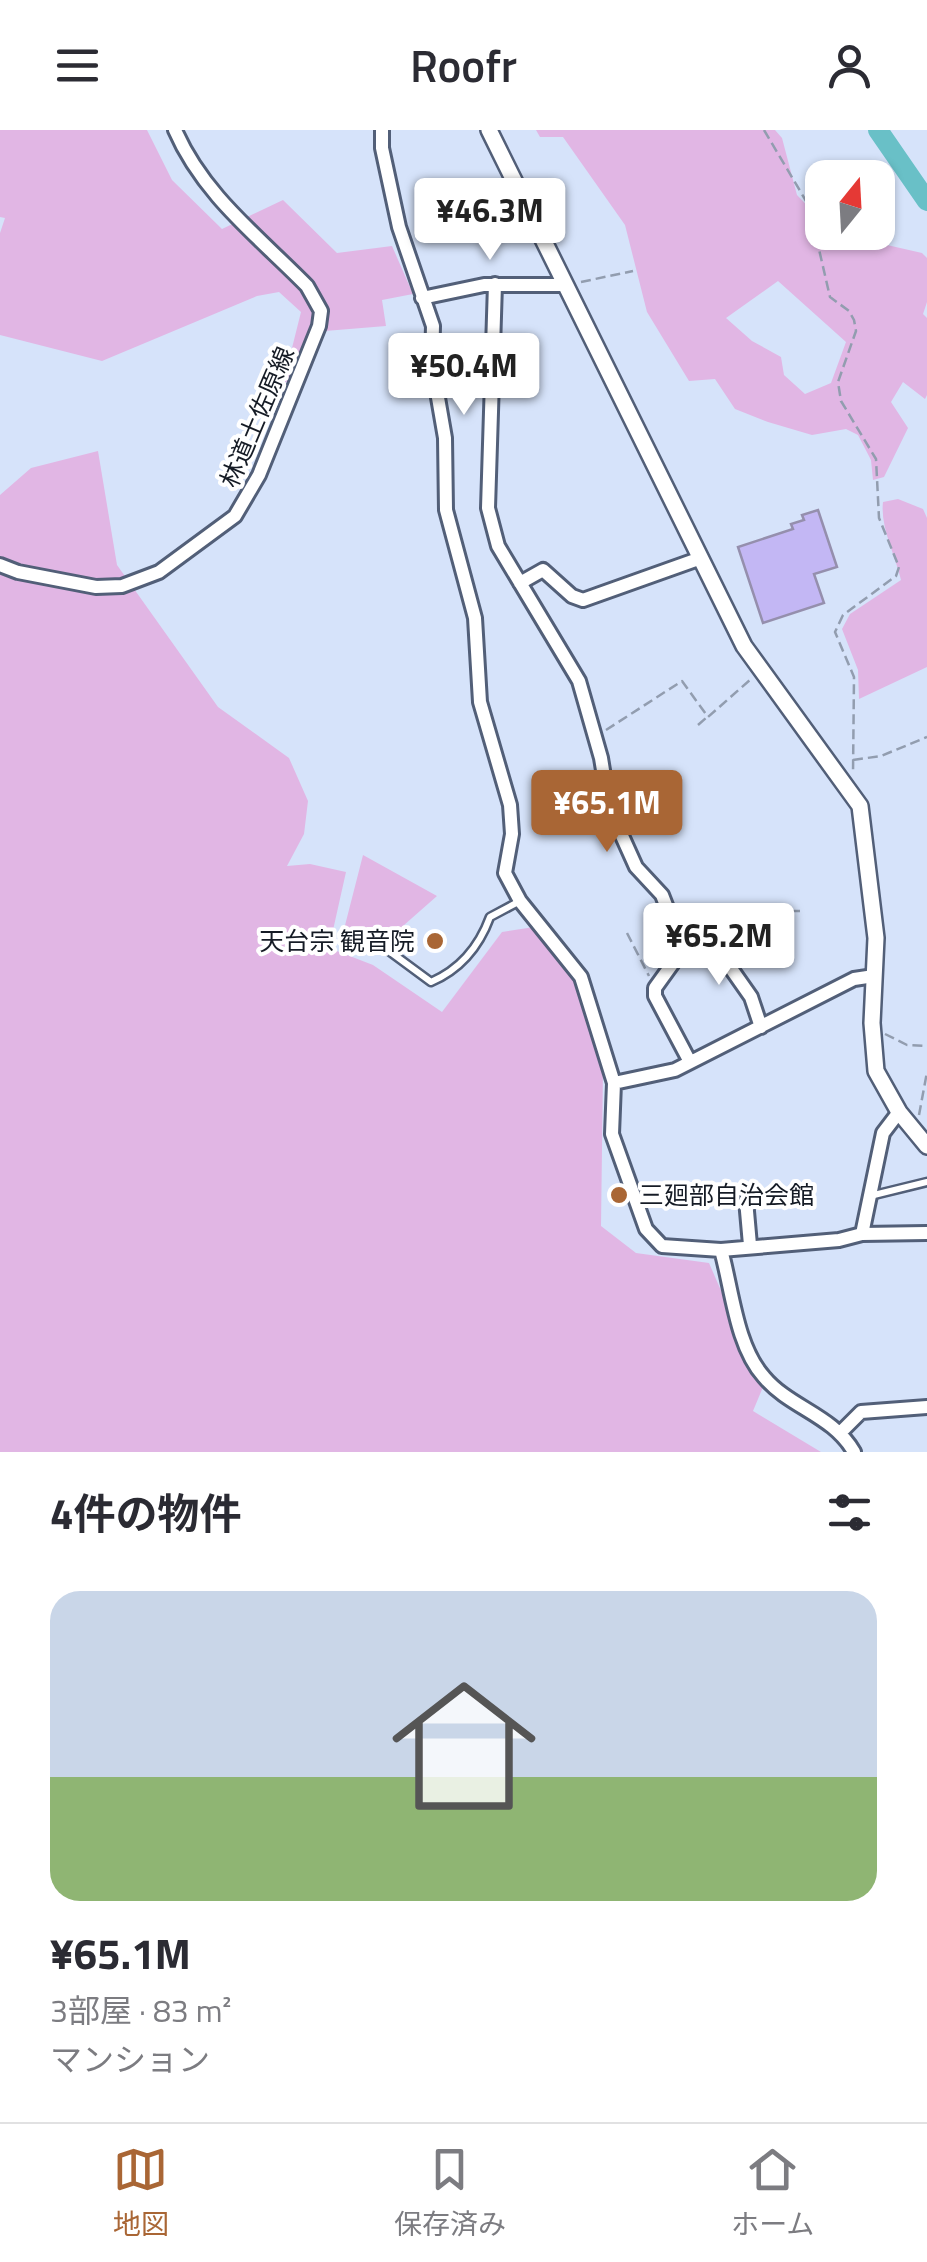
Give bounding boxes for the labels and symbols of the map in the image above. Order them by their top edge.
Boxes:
north arrow [805,160,895,250]
pin: ¥46.3M [409,178,571,263]
pin: ¥50.4M [383,333,545,418]
street label: 林道土佐原線 [210,341,304,493]
pin: ¥65.1M [526,770,688,855]
pin: ¥65.2M [638,903,800,988]
place label: 天台宗 観音院 [259,922,415,960]
marker: 天台宗 観音院 [424,930,446,952]
place label: 三廻部自治会館 [639,1176,814,1214]
marker: 三廻部自治会館 [608,1184,630,1206]

